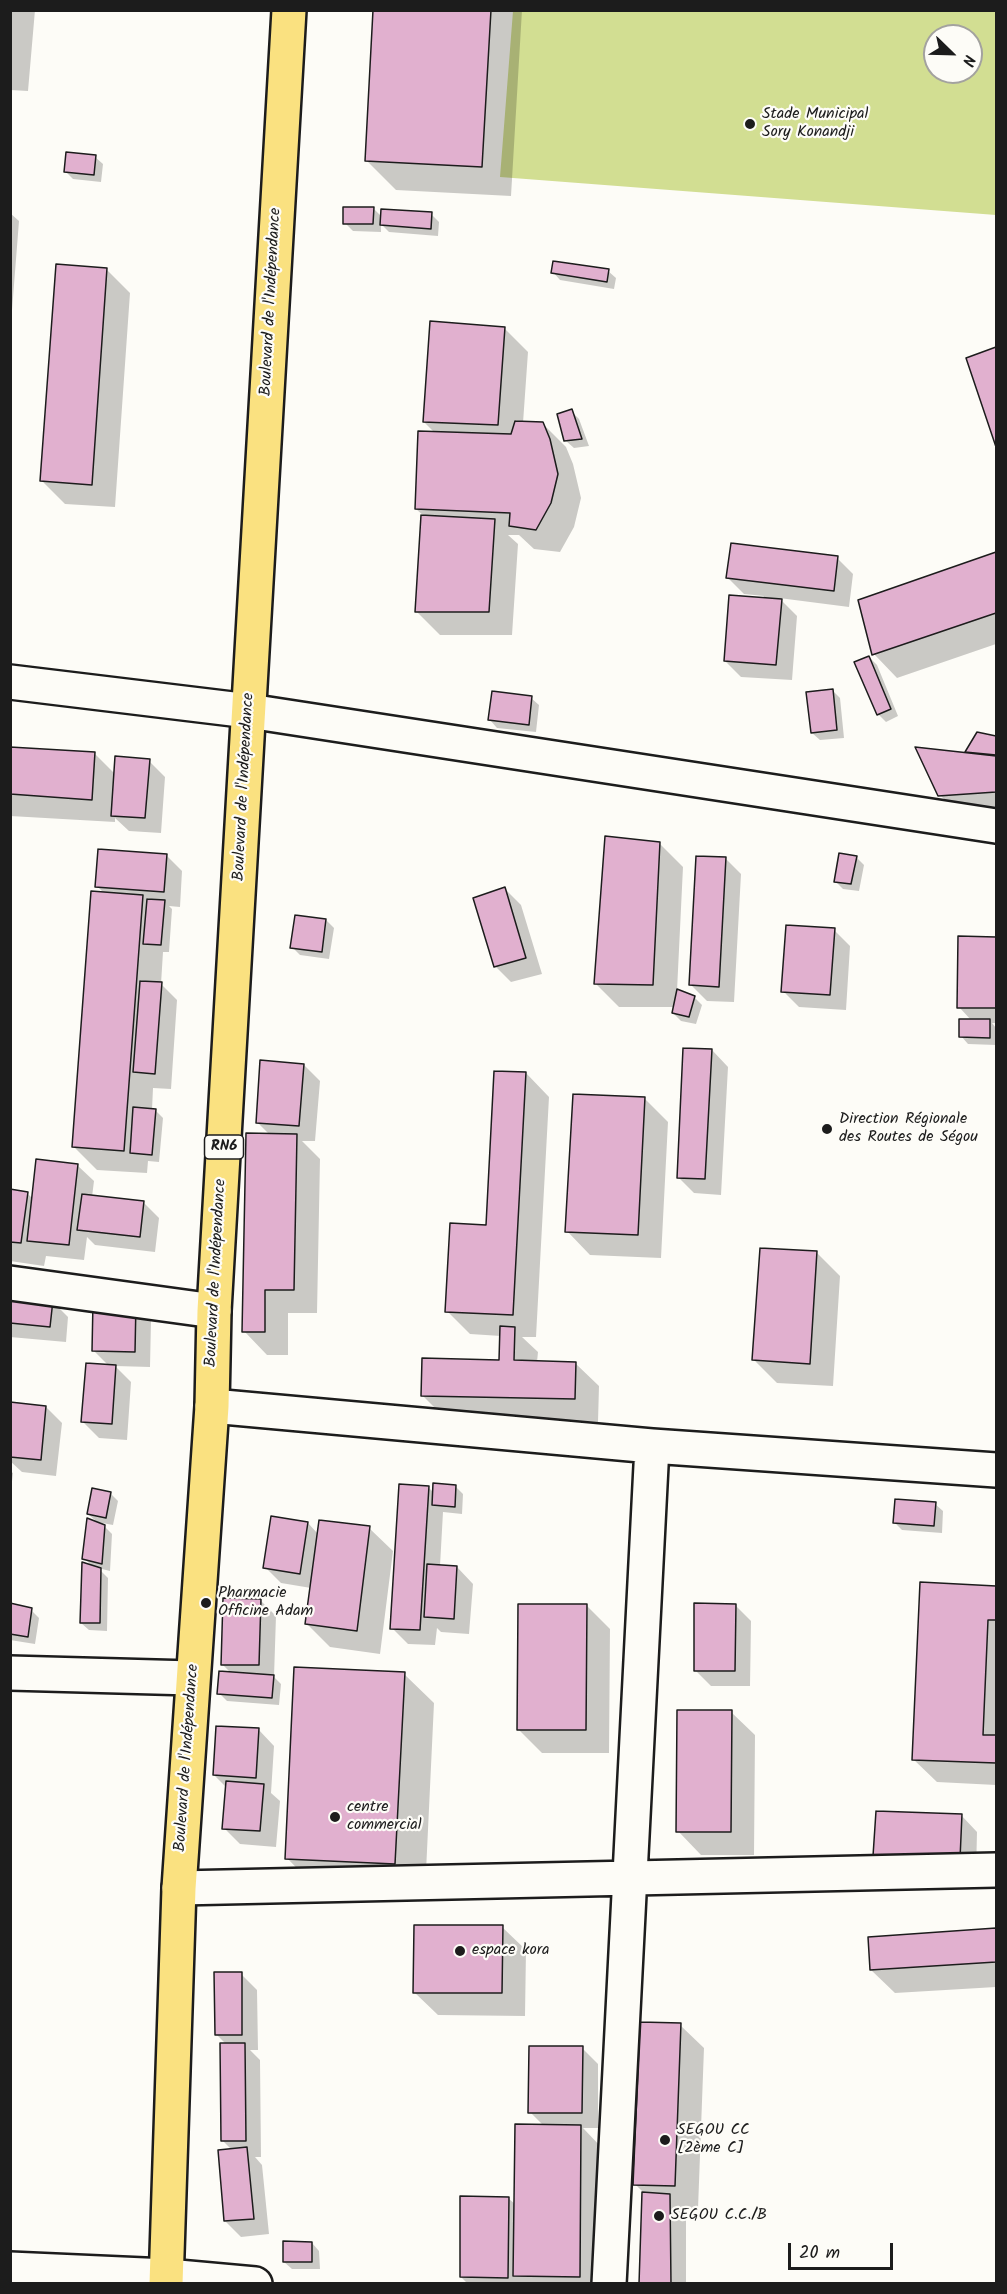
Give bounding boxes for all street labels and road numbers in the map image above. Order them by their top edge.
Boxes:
street label: Boulevard de l'Indépendance [257,208,287,396]
street label: Boulevard de l'Indépendance [230,693,260,881]
road number: RN6 [204,1135,244,1159]
street label: Boulevard de l'Indépendance [202,1179,232,1367]
street label: Boulevard de l'Indépendance [172,1663,204,1853]

